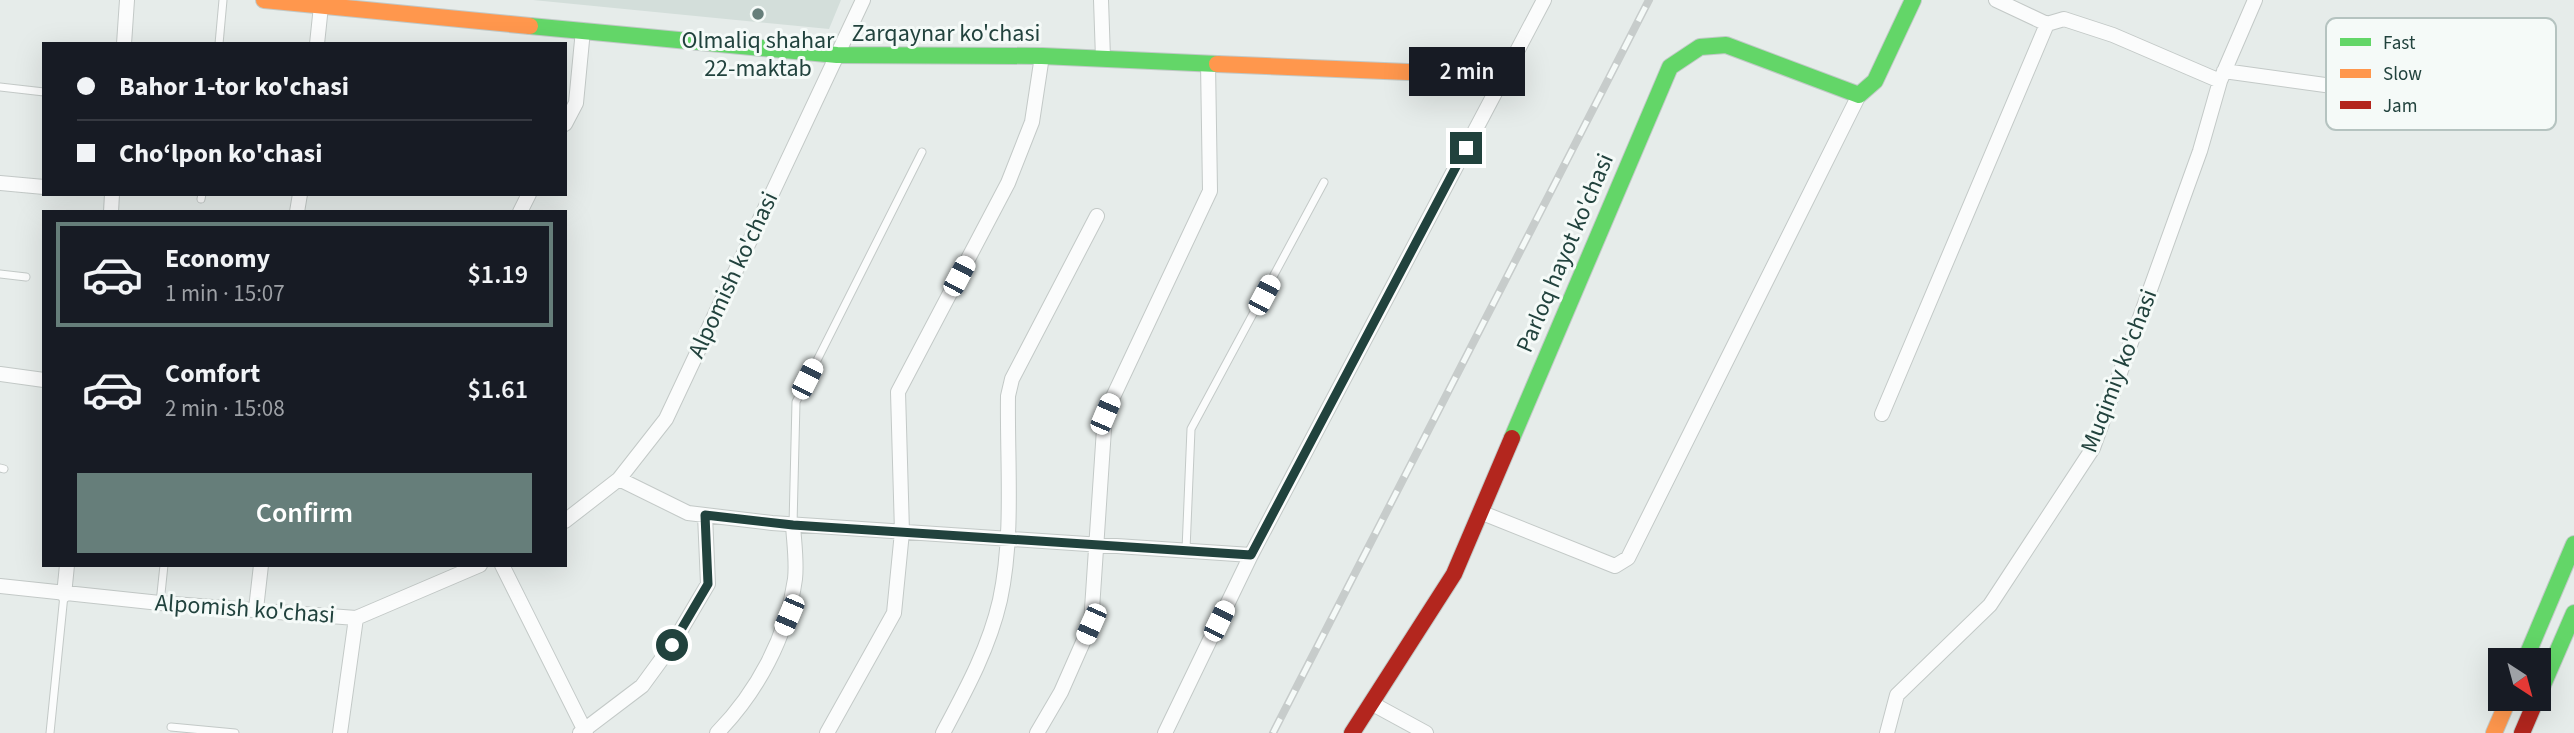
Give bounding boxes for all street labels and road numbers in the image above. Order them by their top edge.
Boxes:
street label: Zarqaynar ko'chasi [852,16,1040,51]
street label: Parloq hayot ko'chasi [1507,148,1623,358]
street label: Alpomish ko'chasi [679,186,787,364]
street label: Muqimiy ko'chasi [2072,284,2166,458]
street label: Alpomish ko'chasi [154,585,336,633]

